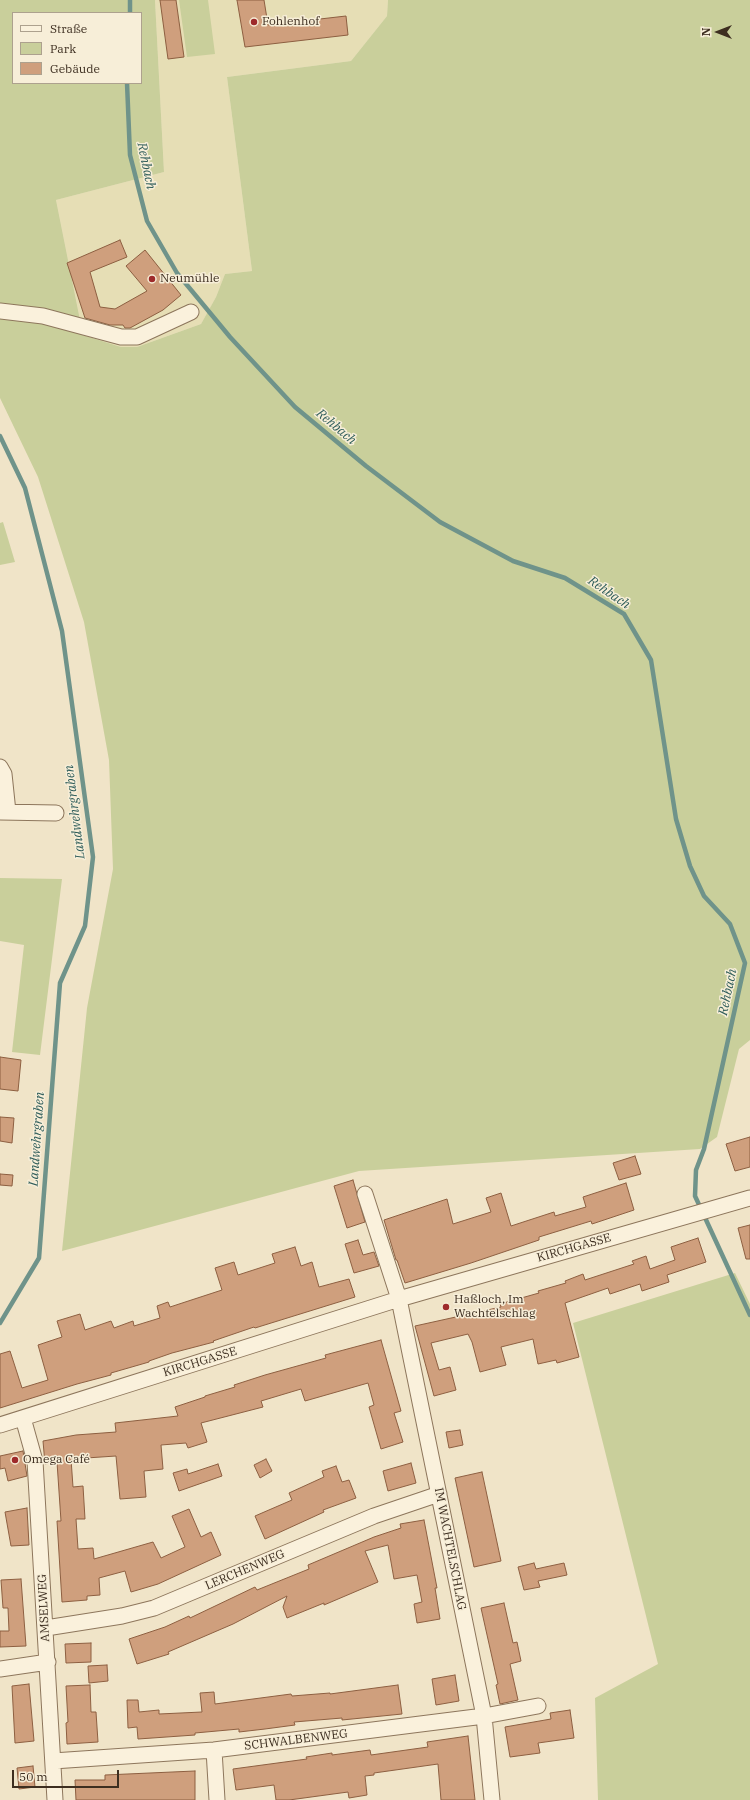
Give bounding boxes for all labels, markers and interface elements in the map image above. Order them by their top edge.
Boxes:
legend [12,12,142,84]
north arrow [698,12,738,52]
place label: Fohlenhof [262,15,319,29]
marker: Fohlenhof [249,17,259,27]
text: Straße [50,21,87,36]
text: N [699,28,713,36]
text: Park [50,41,76,56]
text: Gebäude [50,61,100,76]
water label: Rehbach [133,141,159,191]
place label: Neumühle [160,272,220,286]
marker: Neumühle [147,274,157,284]
water label: Rehbach [313,406,359,448]
water label: Rehbach [585,573,633,613]
water label: Landwehrgraben [62,764,88,860]
water label: Rehbach [715,967,741,1017]
water label: Landwehrgraben [26,1091,48,1187]
street label: KIRCHGASSE [535,1231,613,1265]
place label: Haßloch, Im Wachtelschlag [454,1293,536,1321]
marker: Haßloch, Im Wachtelschlag [441,1302,451,1312]
street label: KIRCHGASSE [161,1344,239,1380]
place label: Omega Café [23,1453,90,1467]
marker: Omega Café [10,1455,20,1465]
street label: IM WACHTELSCHLAG [431,1487,469,1611]
street label: LERCHENWEG [203,1547,287,1593]
street label: AMSELWEG [35,1574,53,1642]
street label: SCHWALBENWEG [244,1727,348,1753]
scale bar [14,1762,121,1788]
text: 50 m [19,1769,48,1784]

